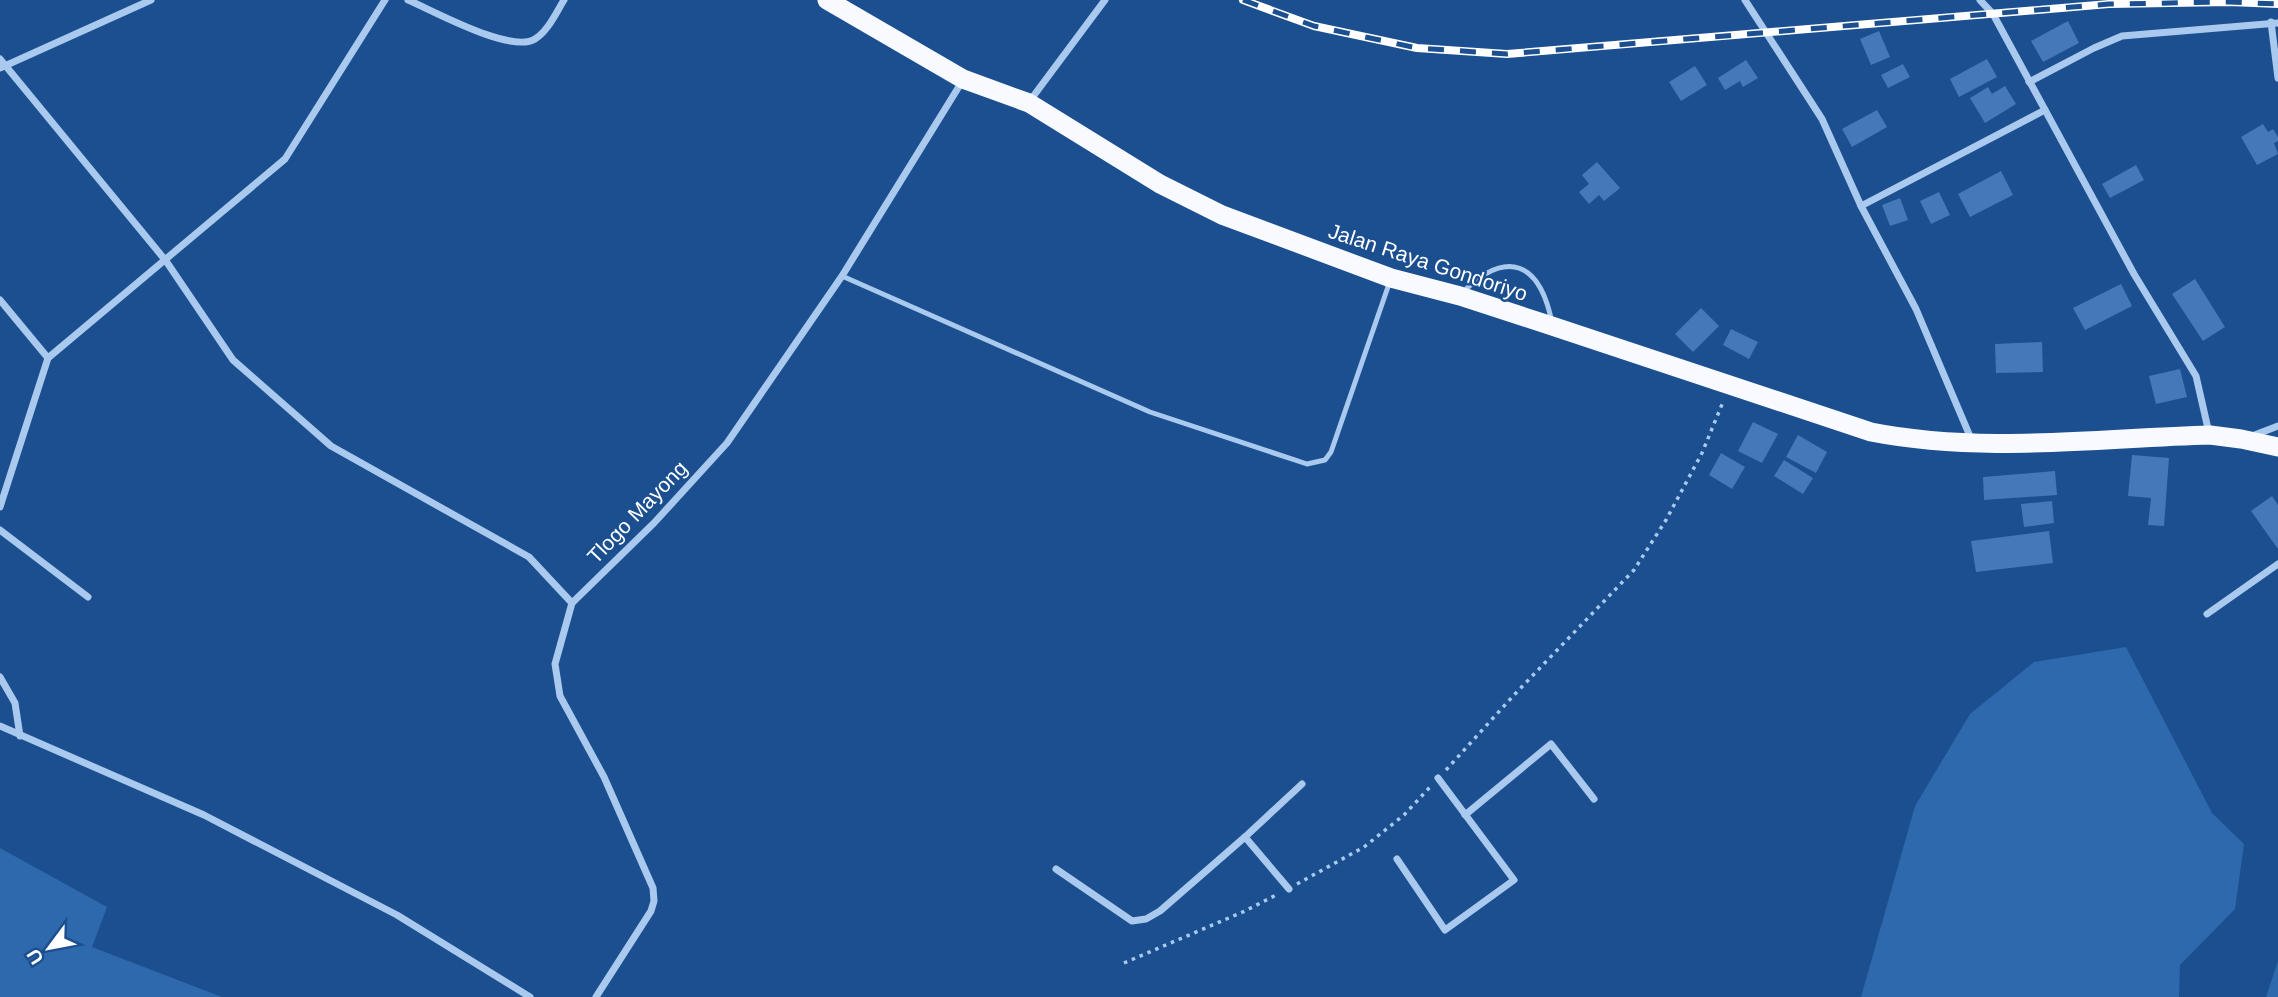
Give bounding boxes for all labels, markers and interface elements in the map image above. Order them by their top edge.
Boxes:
street label: Jalan Raya Gondoriyo [1326,219,1530,305]
street label: Tlogo Mayong [583,456,691,568]
north arrow [14,913,84,983]
text: U [22,945,48,968]

